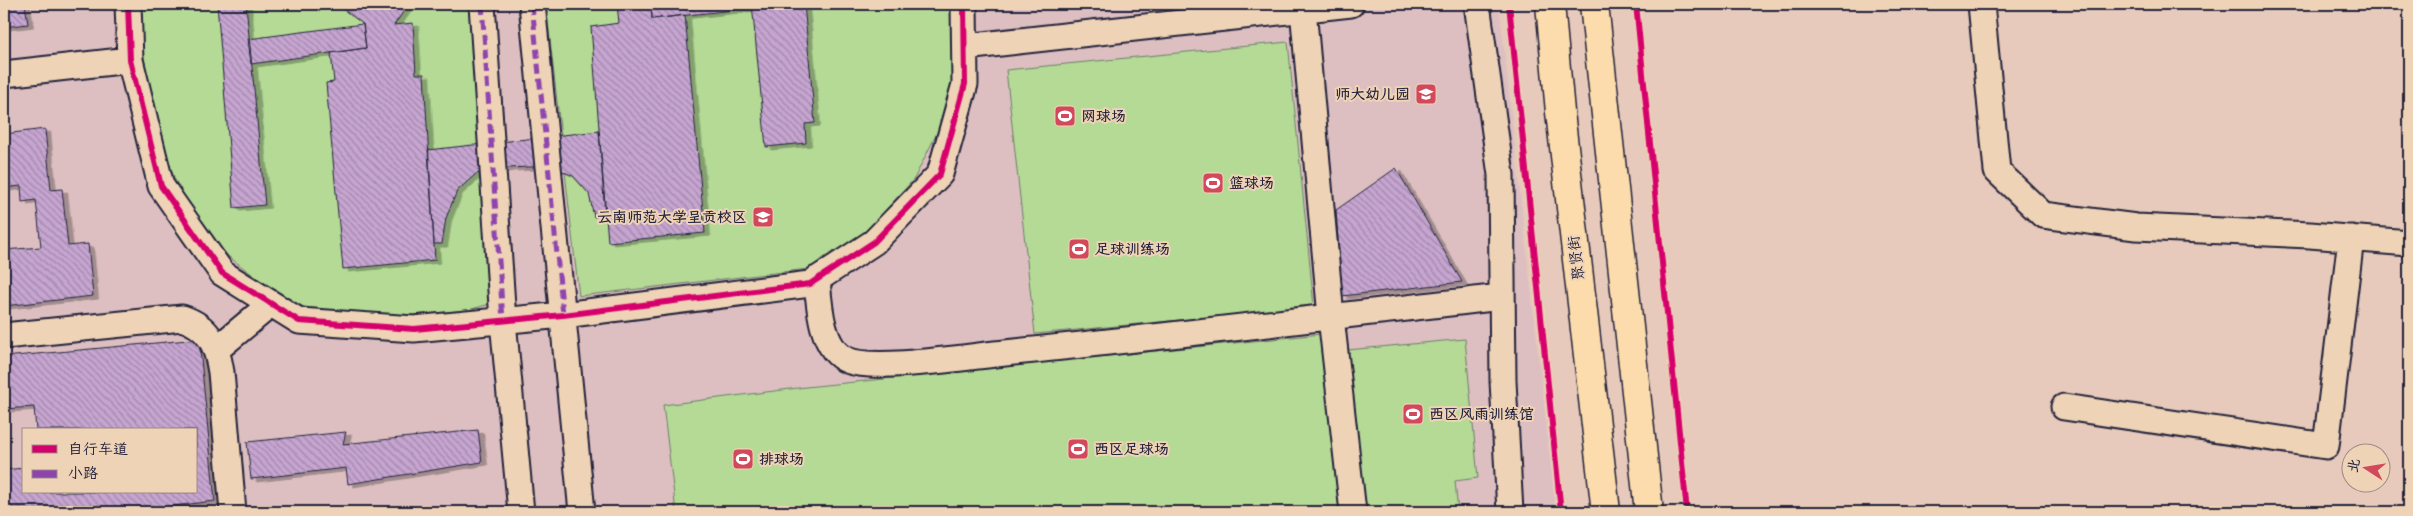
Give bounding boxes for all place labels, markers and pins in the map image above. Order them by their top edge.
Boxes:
school or university icon: 师大幼儿园 [1414,82,1438,106]
place label: 师大幼儿园 [1335,85,1410,103]
sports icon: 网球场 [1053,104,1077,128]
place label: 网球场 [1081,107,1126,125]
sports icon: 篮球场 [1201,171,1225,195]
place label: 篮球场 [1229,174,1274,192]
school or university icon: 云南师范大学呈贡校区 [751,205,775,229]
place label: 云南师范大学呈贡校区 [597,208,747,226]
sports icon: 足球训练场 [1067,237,1091,261]
place label: 足球训练场 [1095,240,1170,258]
sports icon: 西区风雨训练馆 [1401,402,1425,426]
place label: 西区风雨训练馆 [1429,405,1534,423]
sports icon: 西区足球场 [1066,437,1090,461]
place label: 西区足球场 [1094,440,1169,458]
sports icon: 排球场 [731,447,755,471]
place label: 排球场 [759,450,804,468]

